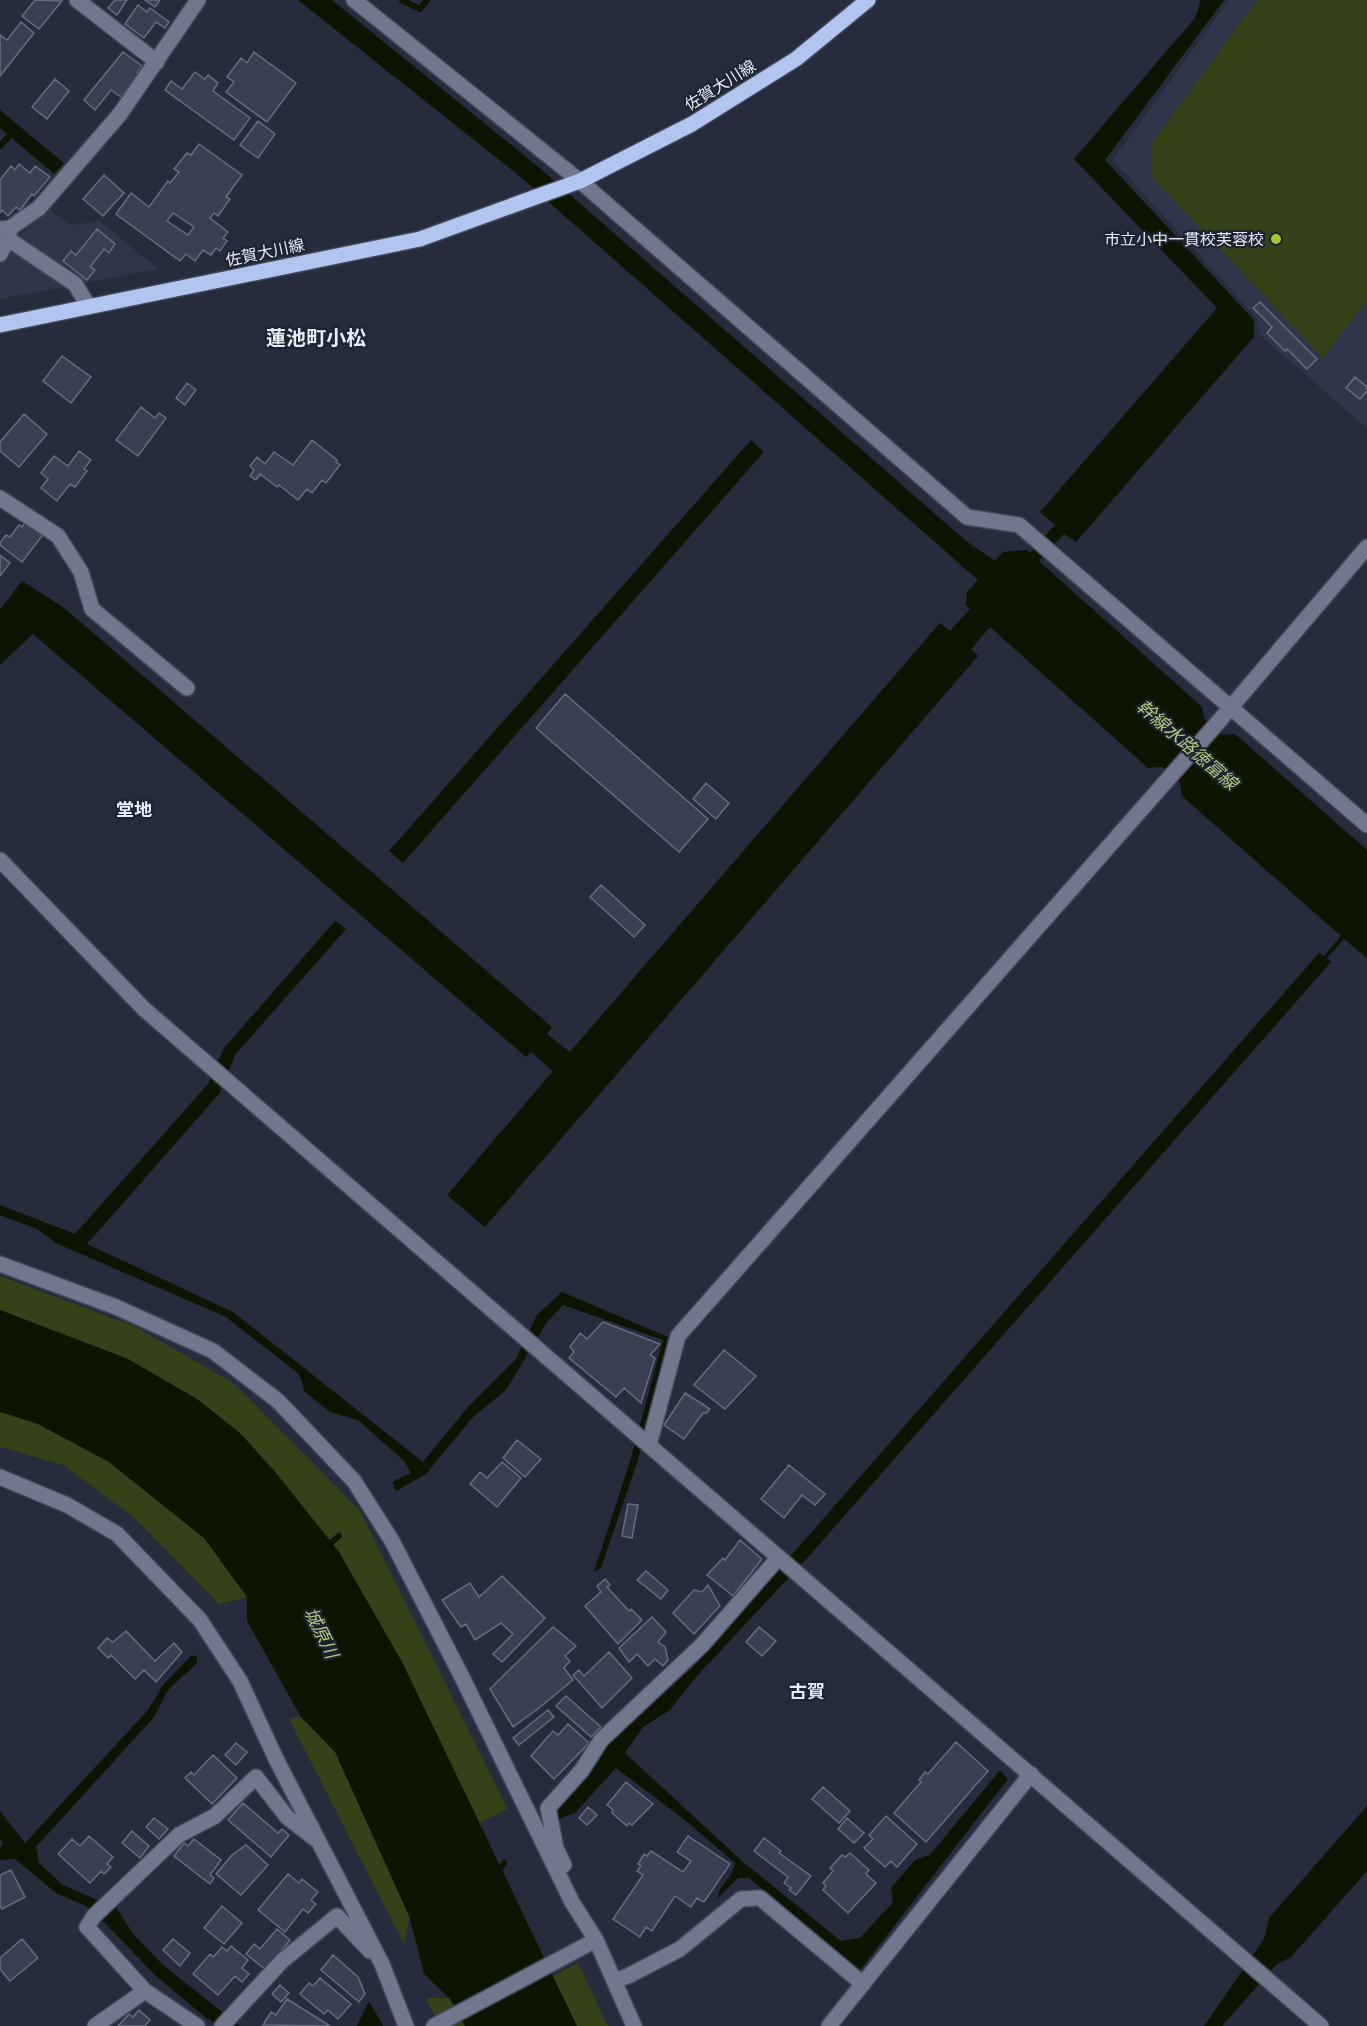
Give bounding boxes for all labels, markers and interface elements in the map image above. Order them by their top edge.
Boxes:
street label: 佐賀大川線 [680,54,760,116]
place label: 市立小中一貫校芙蓉校 [1104,228,1264,250]
marker: 市立小中一貫校芙蓉校 [1269,232,1283,246]
street label: 佐賀大川線 [224,233,306,271]
district label: 蓮池町小松 [266,324,366,352]
water label: 幹線水路徳富線 [1132,694,1245,797]
district label: 堂地 [116,797,152,822]
water label: 城原川 [298,1603,345,1664]
district label: 古賀 [789,1679,825,1704]

